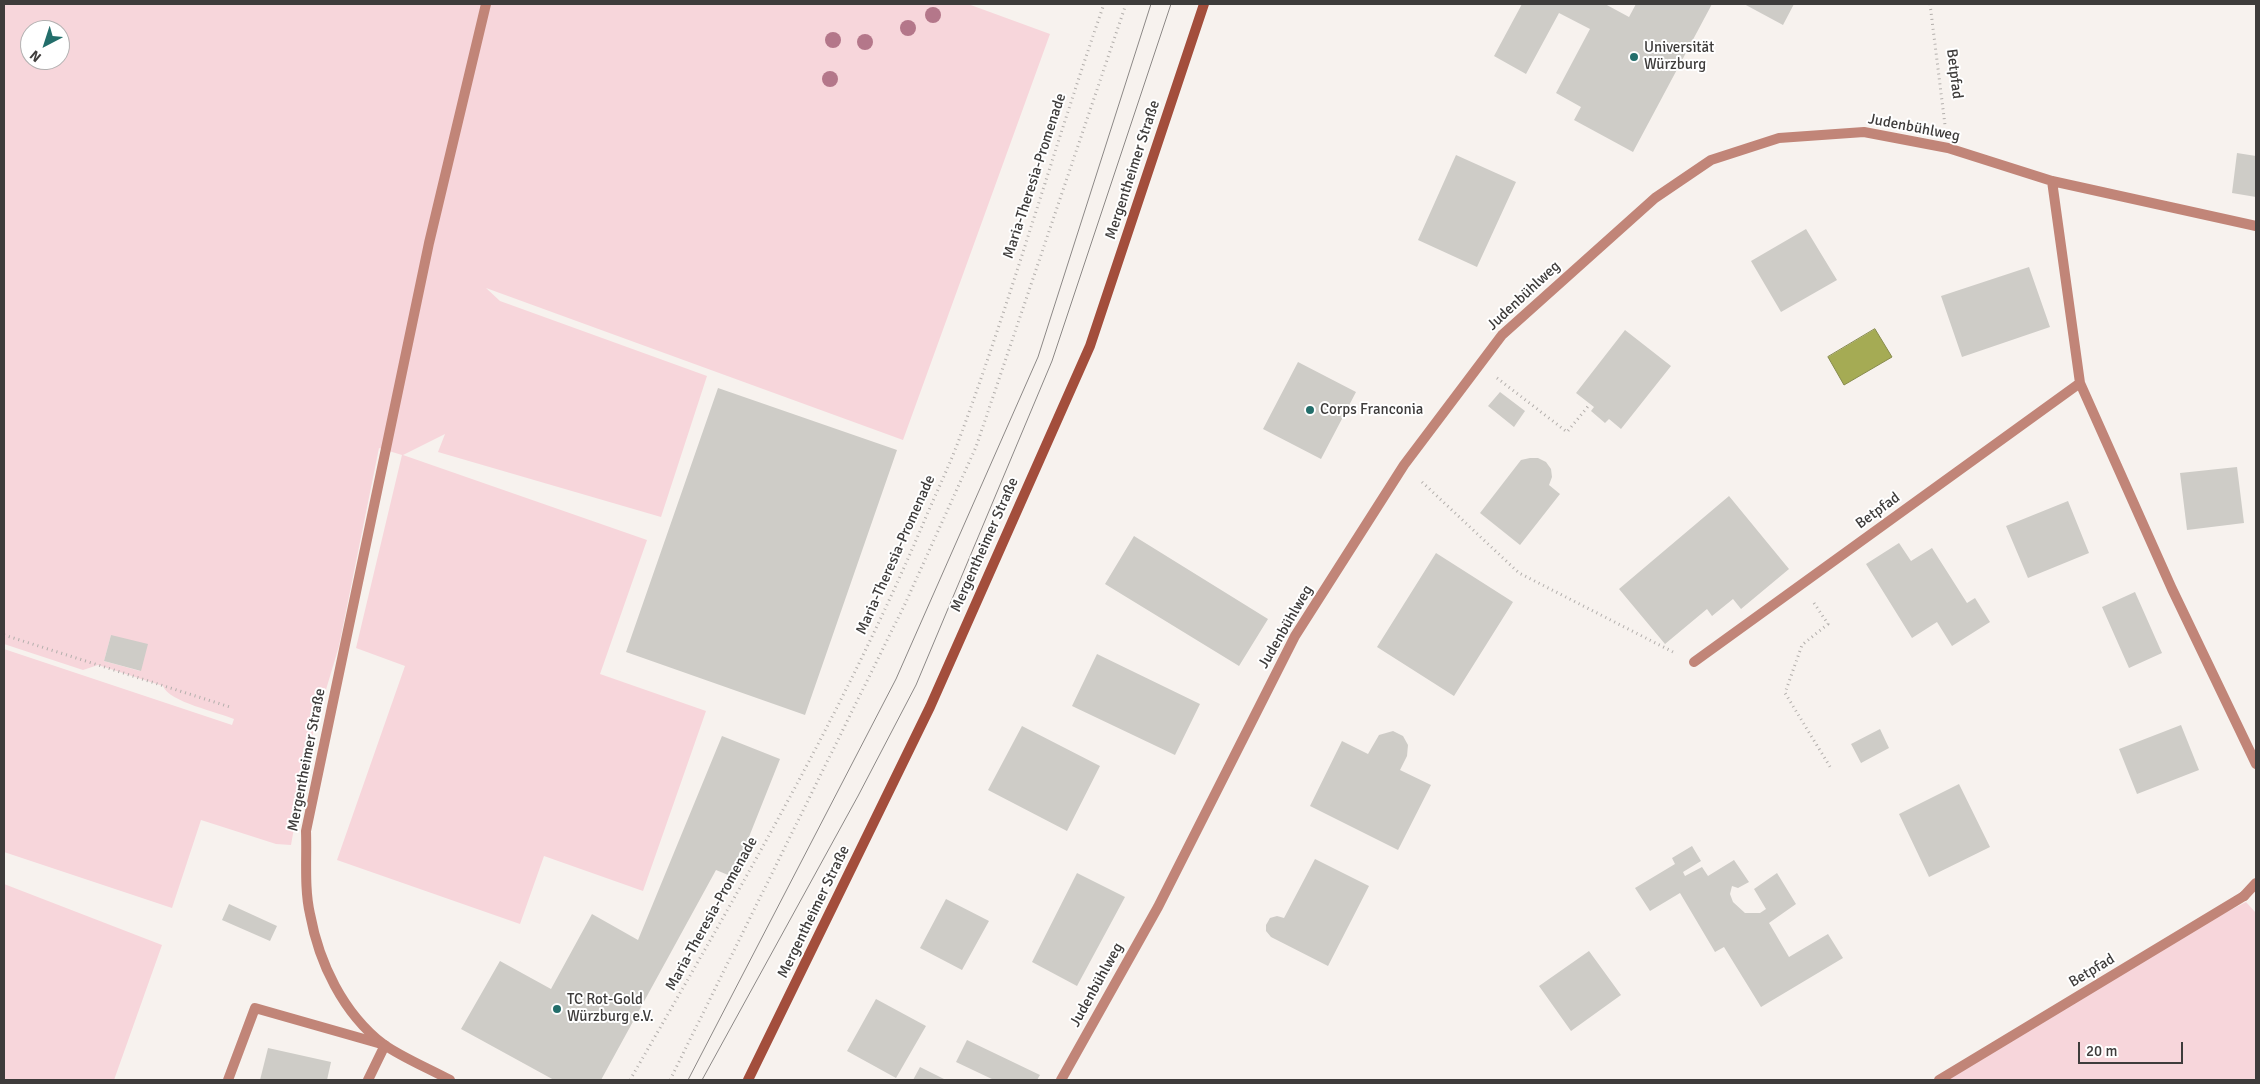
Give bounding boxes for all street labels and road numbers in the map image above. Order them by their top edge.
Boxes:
street label: Betpfad [1942,48,1966,100]
street label: Maria-Theresia-Promenade [1000,91,1070,261]
street label: Mergentheimer Straße [1102,98,1164,242]
street label: Judenbühlweg [1867,110,1961,146]
street label: Judenbühlweg [1484,258,1564,334]
street label: Maria-Theresia-Promenade [853,472,939,638]
street label: Mergentheimer Straße [947,475,1023,615]
street label: Betpfad [1852,489,1904,533]
street label: Judenbühlweg [1255,582,1317,672]
street label: Mergentheimer Straße [284,687,330,833]
street label: Maria-Theresia-Promenade [662,834,762,994]
street label: Mergentheimer Straße [774,843,854,981]
street label: Judenbühlweg [1067,940,1127,1030]
street label: Betpfad [2066,950,2118,992]

